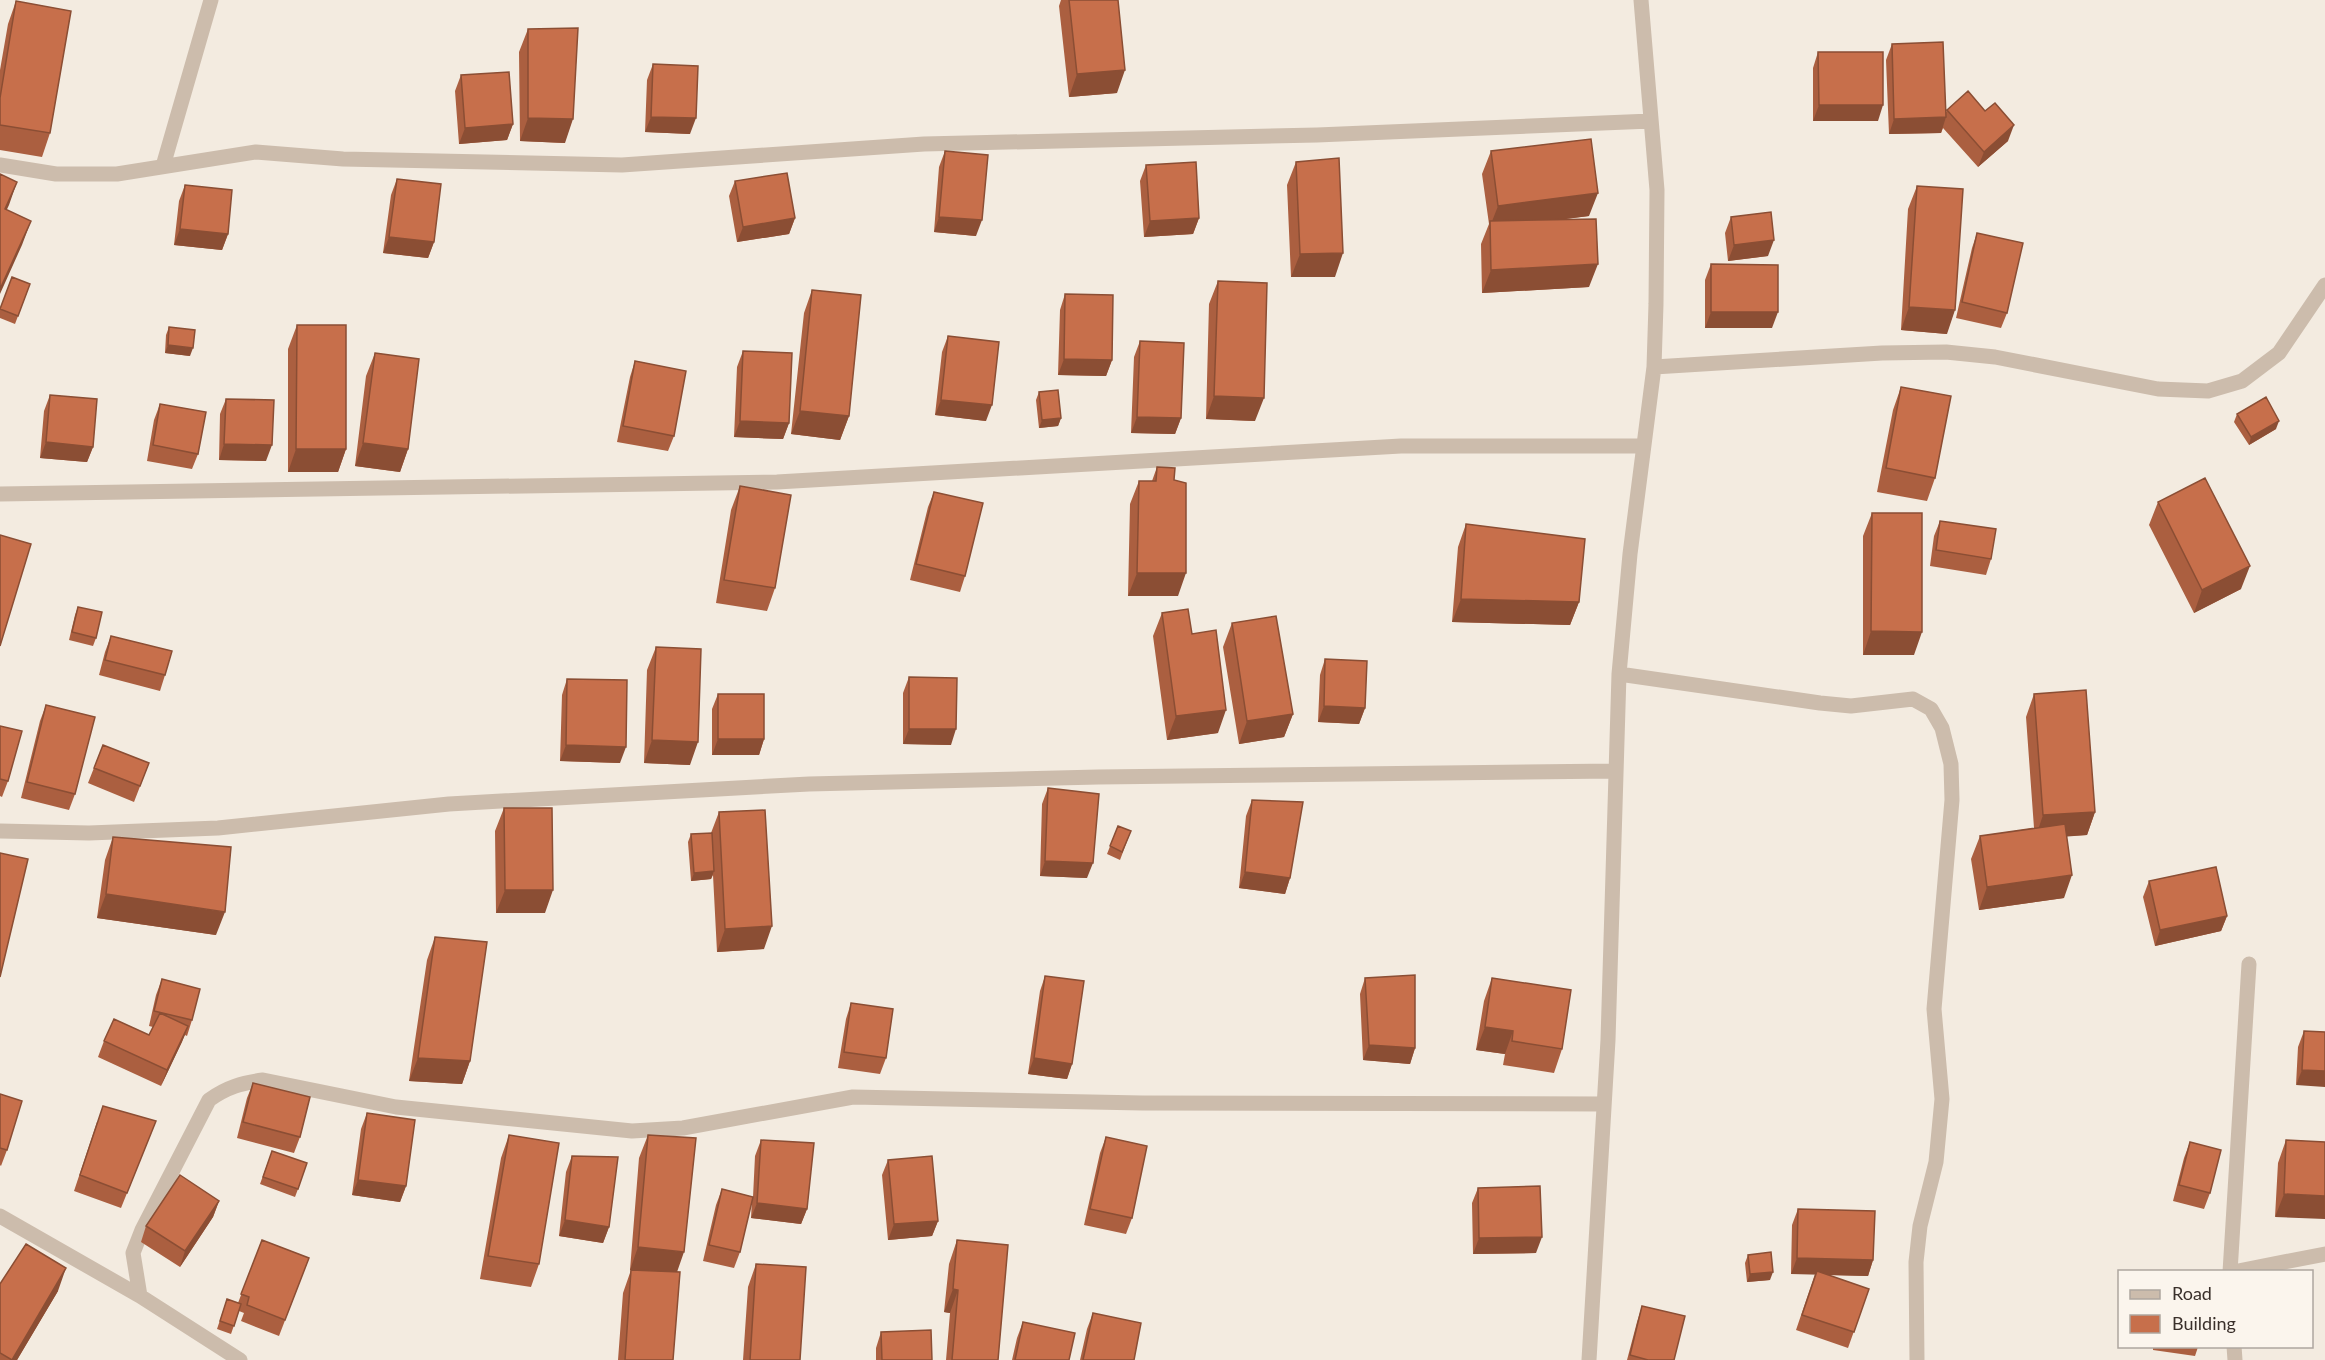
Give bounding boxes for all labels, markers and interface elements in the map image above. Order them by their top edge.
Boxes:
legend [2118,1270,2313,1348]
text: Road [2172,1282,2212,1304]
text: Building [2172,1312,2236,1334]

